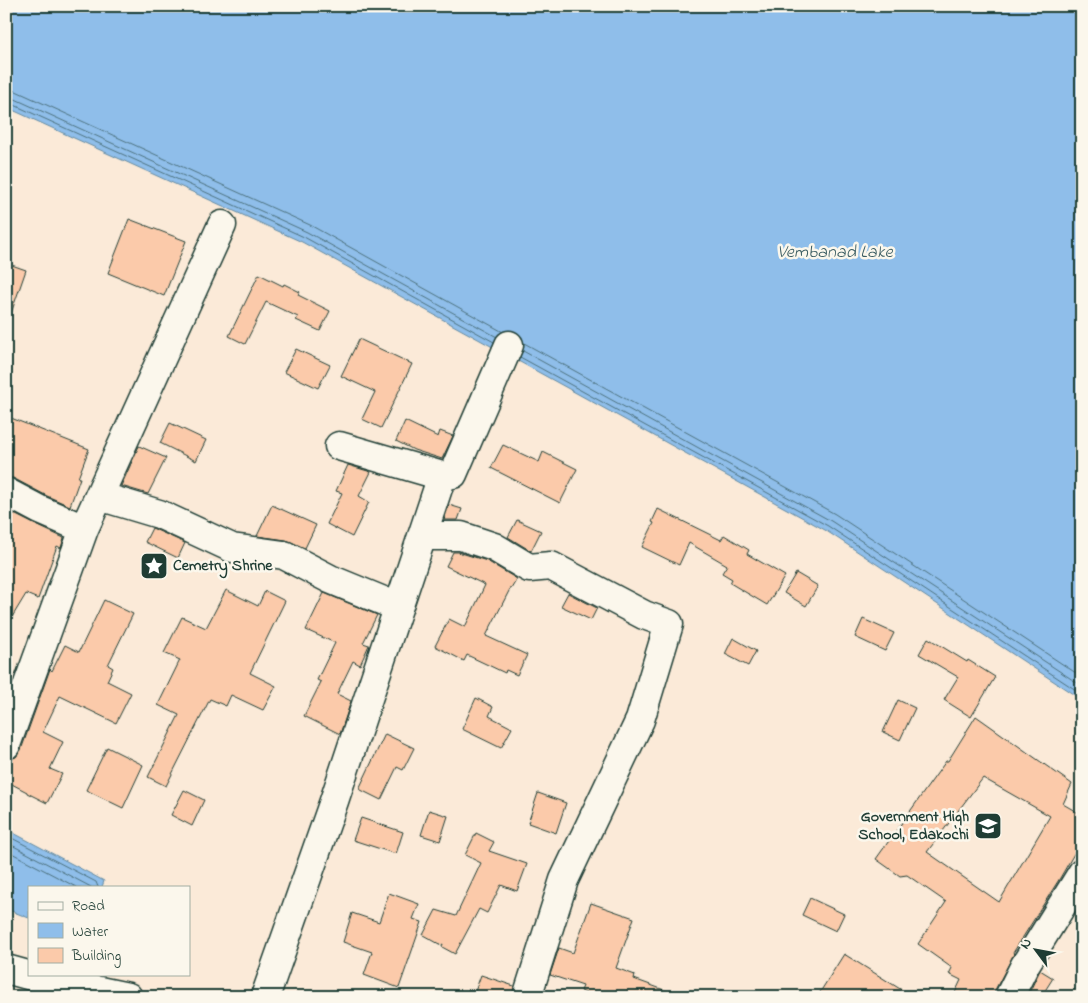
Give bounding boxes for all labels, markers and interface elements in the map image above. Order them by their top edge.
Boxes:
water label: Vembanad Lake [777,240,894,266]
place icon: Cemetry Shrine [139,551,169,581]
place label: Cemetry Shrine [173,554,273,579]
place label: Government High School, Edakochi [858,805,969,847]
school or university icon: Government High School, Edakochi [973,811,1003,841]
legend [28,886,190,976]
text: Road [72,895,105,917]
text: Water [72,921,108,943]
north arrow [1010,926,1060,976]
text: N [1015,934,1038,953]
text: Building [71,945,121,968]

